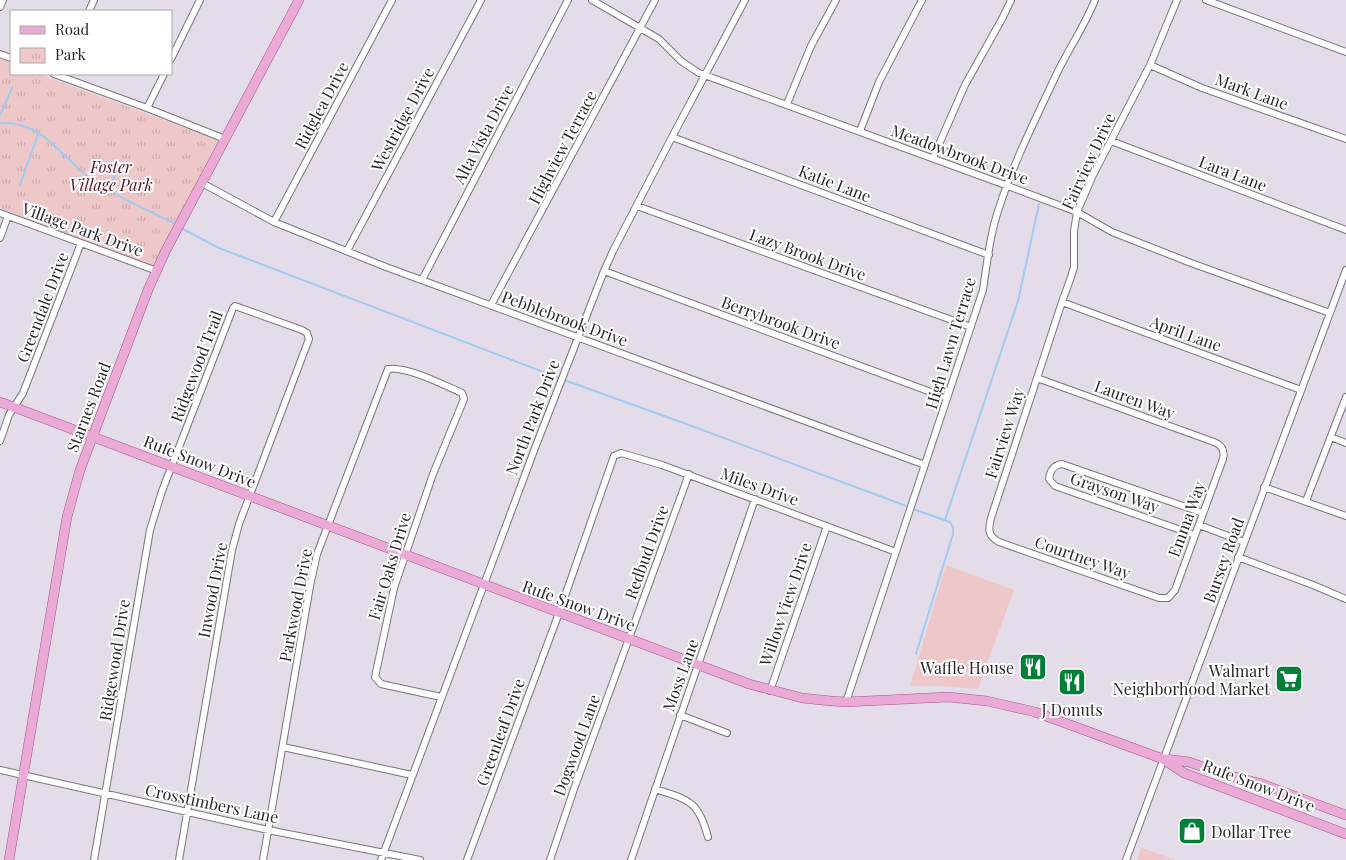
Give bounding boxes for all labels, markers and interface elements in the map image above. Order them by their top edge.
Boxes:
legend [10,10,172,75]
text: Road [55,19,89,39]
text: Park [55,44,87,64]
street label: Ridglea Drive [289,58,353,152]
street label: Westridge Drive [365,63,438,176]
street label: Mark Lane [1213,68,1291,114]
street label: Alta Vista Drive [448,81,518,188]
street label: Highview Terrace [523,86,601,208]
street label: Fairview Drive [1056,109,1120,213]
street label: Meadowbrook Drive [888,119,1032,189]
street label: Lara Lane [1196,150,1270,196]
park label: Foster Village Park [69,156,153,195]
street label: Katie Lane [796,160,874,206]
street label: Village Park Drive [19,197,147,261]
street label: Lazy Brook Drive [747,223,869,285]
street label: Greendale Drive [11,249,73,365]
street label: High Lawn Terrace [920,274,980,412]
street label: Pebblebrook Drive [499,285,631,351]
street label: Berrybrook Drive [719,291,843,353]
street label: Ridgewood Trail [165,307,227,425]
street label: April Lane [1146,310,1225,356]
street label: North Park Drive [500,356,564,478]
street label: Starnes Road [61,359,115,455]
street label: Lauren Way [1092,375,1178,423]
street label: Fairview Way [979,385,1029,481]
street label: Rufe Snow Drive [141,430,259,492]
street label: Miles Drive [718,462,802,510]
street label: Grayson Way [1068,467,1162,517]
street label: Emma Way [1163,478,1209,560]
street label: Redbud Drive [619,502,673,602]
street label: Fair Oaks Drive [363,510,415,622]
street label: Bursey Road [1198,514,1248,606]
street label: Courtney Way [1032,531,1134,583]
street label: Inwood Drive [192,540,232,640]
street label: Willow View Drive [754,540,816,669]
street label: Parkwood Drive [274,547,316,663]
street label: Rufe Snow Drive [520,575,638,635]
street label: Ridgewood Drive [94,598,134,722]
street label: Moss Lane [657,636,703,714]
restaurant icon: Waffle House [1018,652,1048,682]
place label: Waffle House [919,657,1014,678]
place label: Walmart Neighborhood Market [1113,660,1270,699]
supermarket icon: Walmart Neighborhood Market [1274,664,1304,694]
restaurant icon: J Donuts [1057,667,1087,697]
street label: Greenleaf Drive [471,675,529,789]
street label: Dogwood Lane [548,691,604,799]
place label: J Donuts [1040,699,1103,720]
street label: Rufe Snow Drive [1200,754,1318,816]
street label: Crosstimbers Lane [143,779,281,827]
shop icon: Dollar Tree [1177,816,1207,846]
place label: Dollar Tree [1211,821,1292,842]

